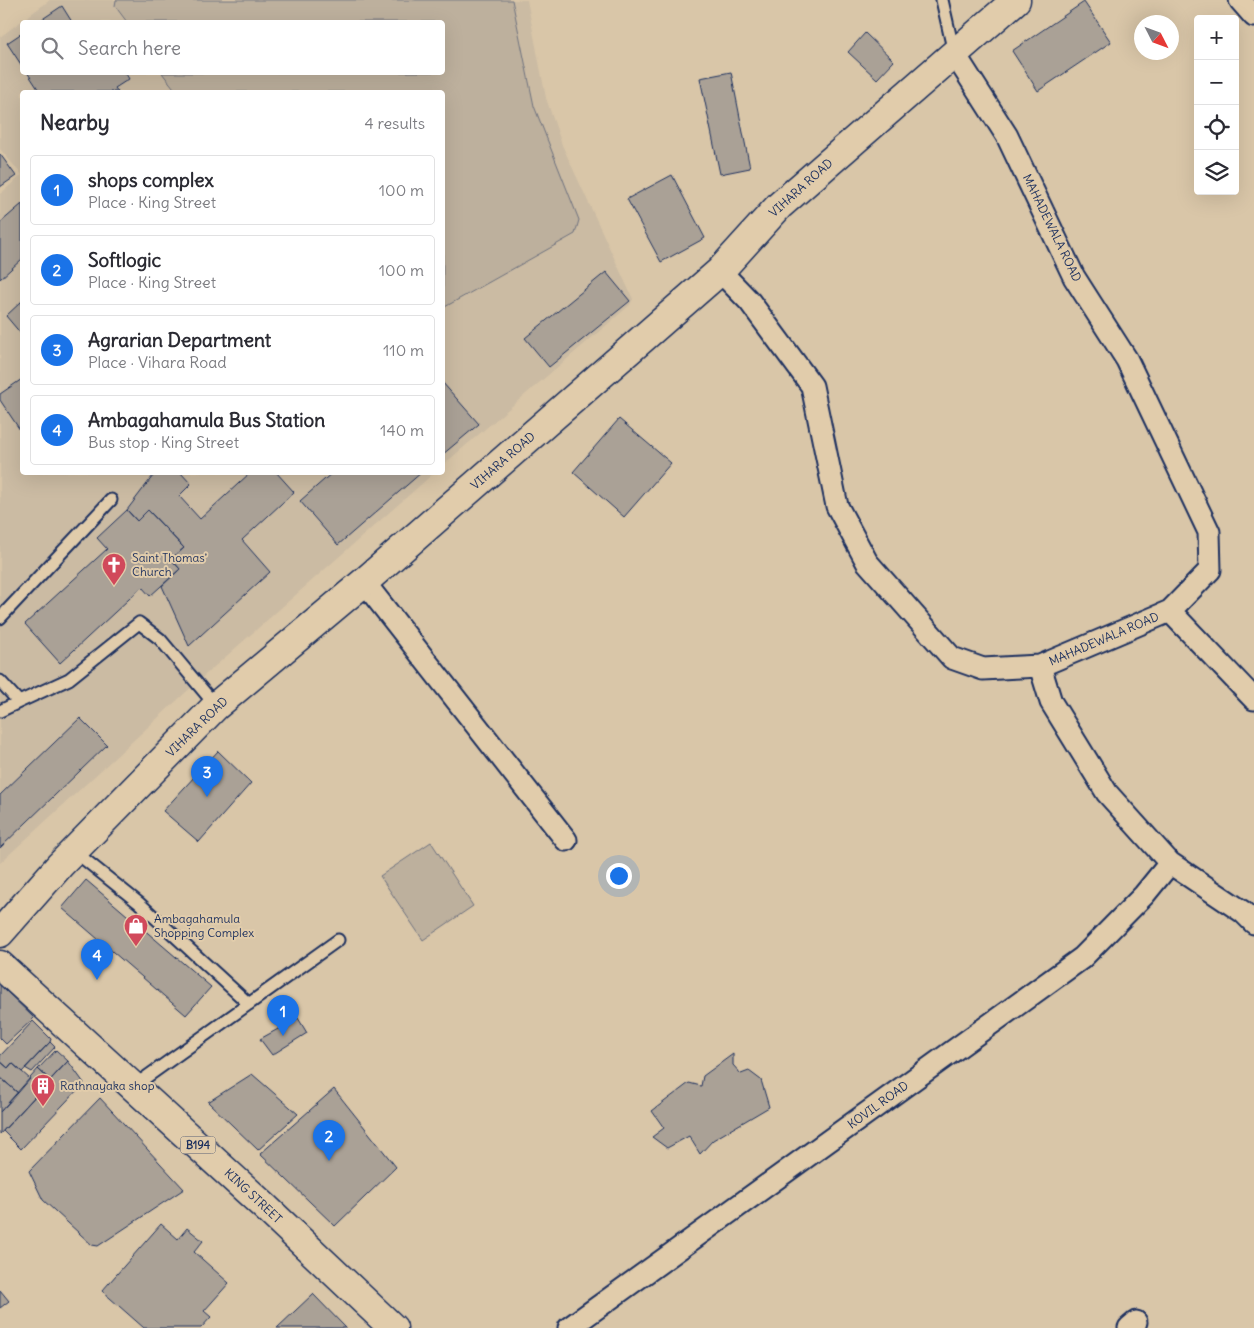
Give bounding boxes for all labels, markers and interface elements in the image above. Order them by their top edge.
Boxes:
north arrow [1134,15,1179,60]
map controls [1194,15,1239,195]
button: + [1194,15,1239,60]
search box [20,20,445,75]
icon: search [38,34,66,62]
text: Search here [78,36,181,60]
button: − [1194,60,1239,105]
button: locate [1194,105,1239,150]
text: Nearby [40,109,110,136]
text: 4 results [364,113,425,133]
button: layers [1194,150,1239,195]
street label: VIHARA ROAD [766,155,836,220]
text: shops complex [88,168,214,192]
street label: MAHADEWALA ROAD [1020,172,1085,284]
text: 1 [54,180,60,200]
text: 100 m [379,180,424,200]
text: Place · King Street [88,192,216,212]
text: Softlogic [88,248,161,272]
text: 2 [53,260,61,280]
text: 100 m [379,260,424,280]
text: Place · King Street [88,272,216,292]
text: Agrarian Department [88,328,271,352]
text: 3 [52,340,62,360]
text: 110 m [383,340,424,360]
text: Place · Vihara Road [88,352,227,372]
text: Ambagahamula Bus Station [88,408,325,432]
text: 4 [52,420,62,440]
text: 140 m [380,420,424,440]
street label: VIHARA ROAD [467,429,538,493]
text: Bus stop · King Street [88,432,239,452]
place label: Saint Thomas' Church [132,550,207,579]
church icon: Saint Thomas' Church [101,552,127,586]
street label: MAHADEWALA ROAD [1047,609,1161,668]
street label: VIHARA ROAD [163,693,231,760]
pin: 3 [191,756,223,797]
your location [606,863,632,889]
place label: Ambagahamula Shopping Complex [154,911,254,940]
shop icon: Ambagahamula Shopping Complex [123,913,149,947]
pin: 4 [81,939,113,980]
pin: 1 [267,995,299,1036]
building icon: Rathnayaka shop [30,1073,56,1107]
place label: Rathnayaka shop [60,1078,155,1093]
street label: KOVIL ROAD [844,1078,911,1132]
pin: 2 [313,1120,345,1161]
road number: B194 [180,1136,216,1154]
street label: KING STREET [221,1165,285,1226]

